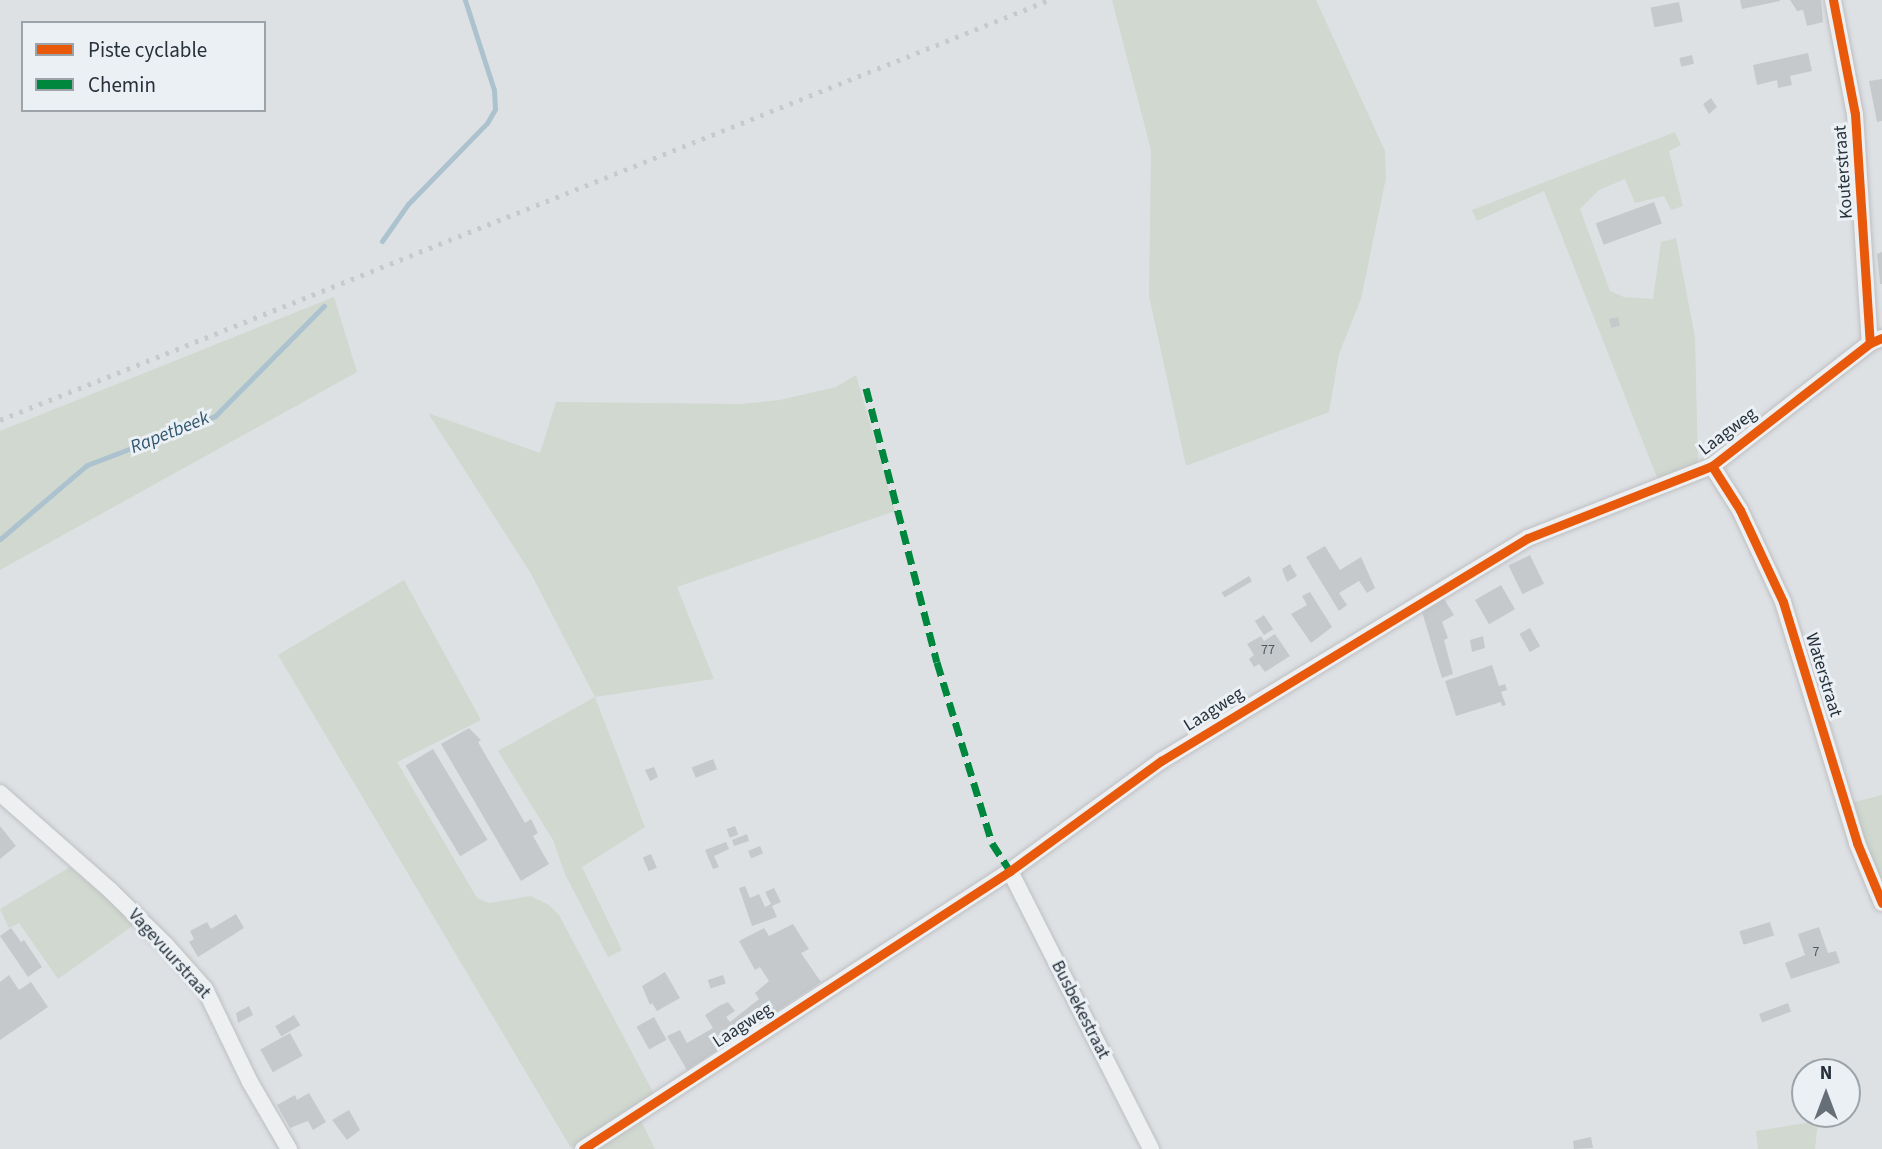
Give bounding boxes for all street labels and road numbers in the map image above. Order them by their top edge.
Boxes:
street label: Kouterstraat [1830,124,1858,220]
street label: Laagweg [1695,403,1761,461]
street label: Waterstraat [1800,630,1846,720]
street label: Laagweg [1180,683,1248,737]
street label: Vagevuurstraat [123,905,215,1003]
street label: Busbekestraat [1046,957,1114,1063]
street label: Laagweg [709,999,777,1053]

